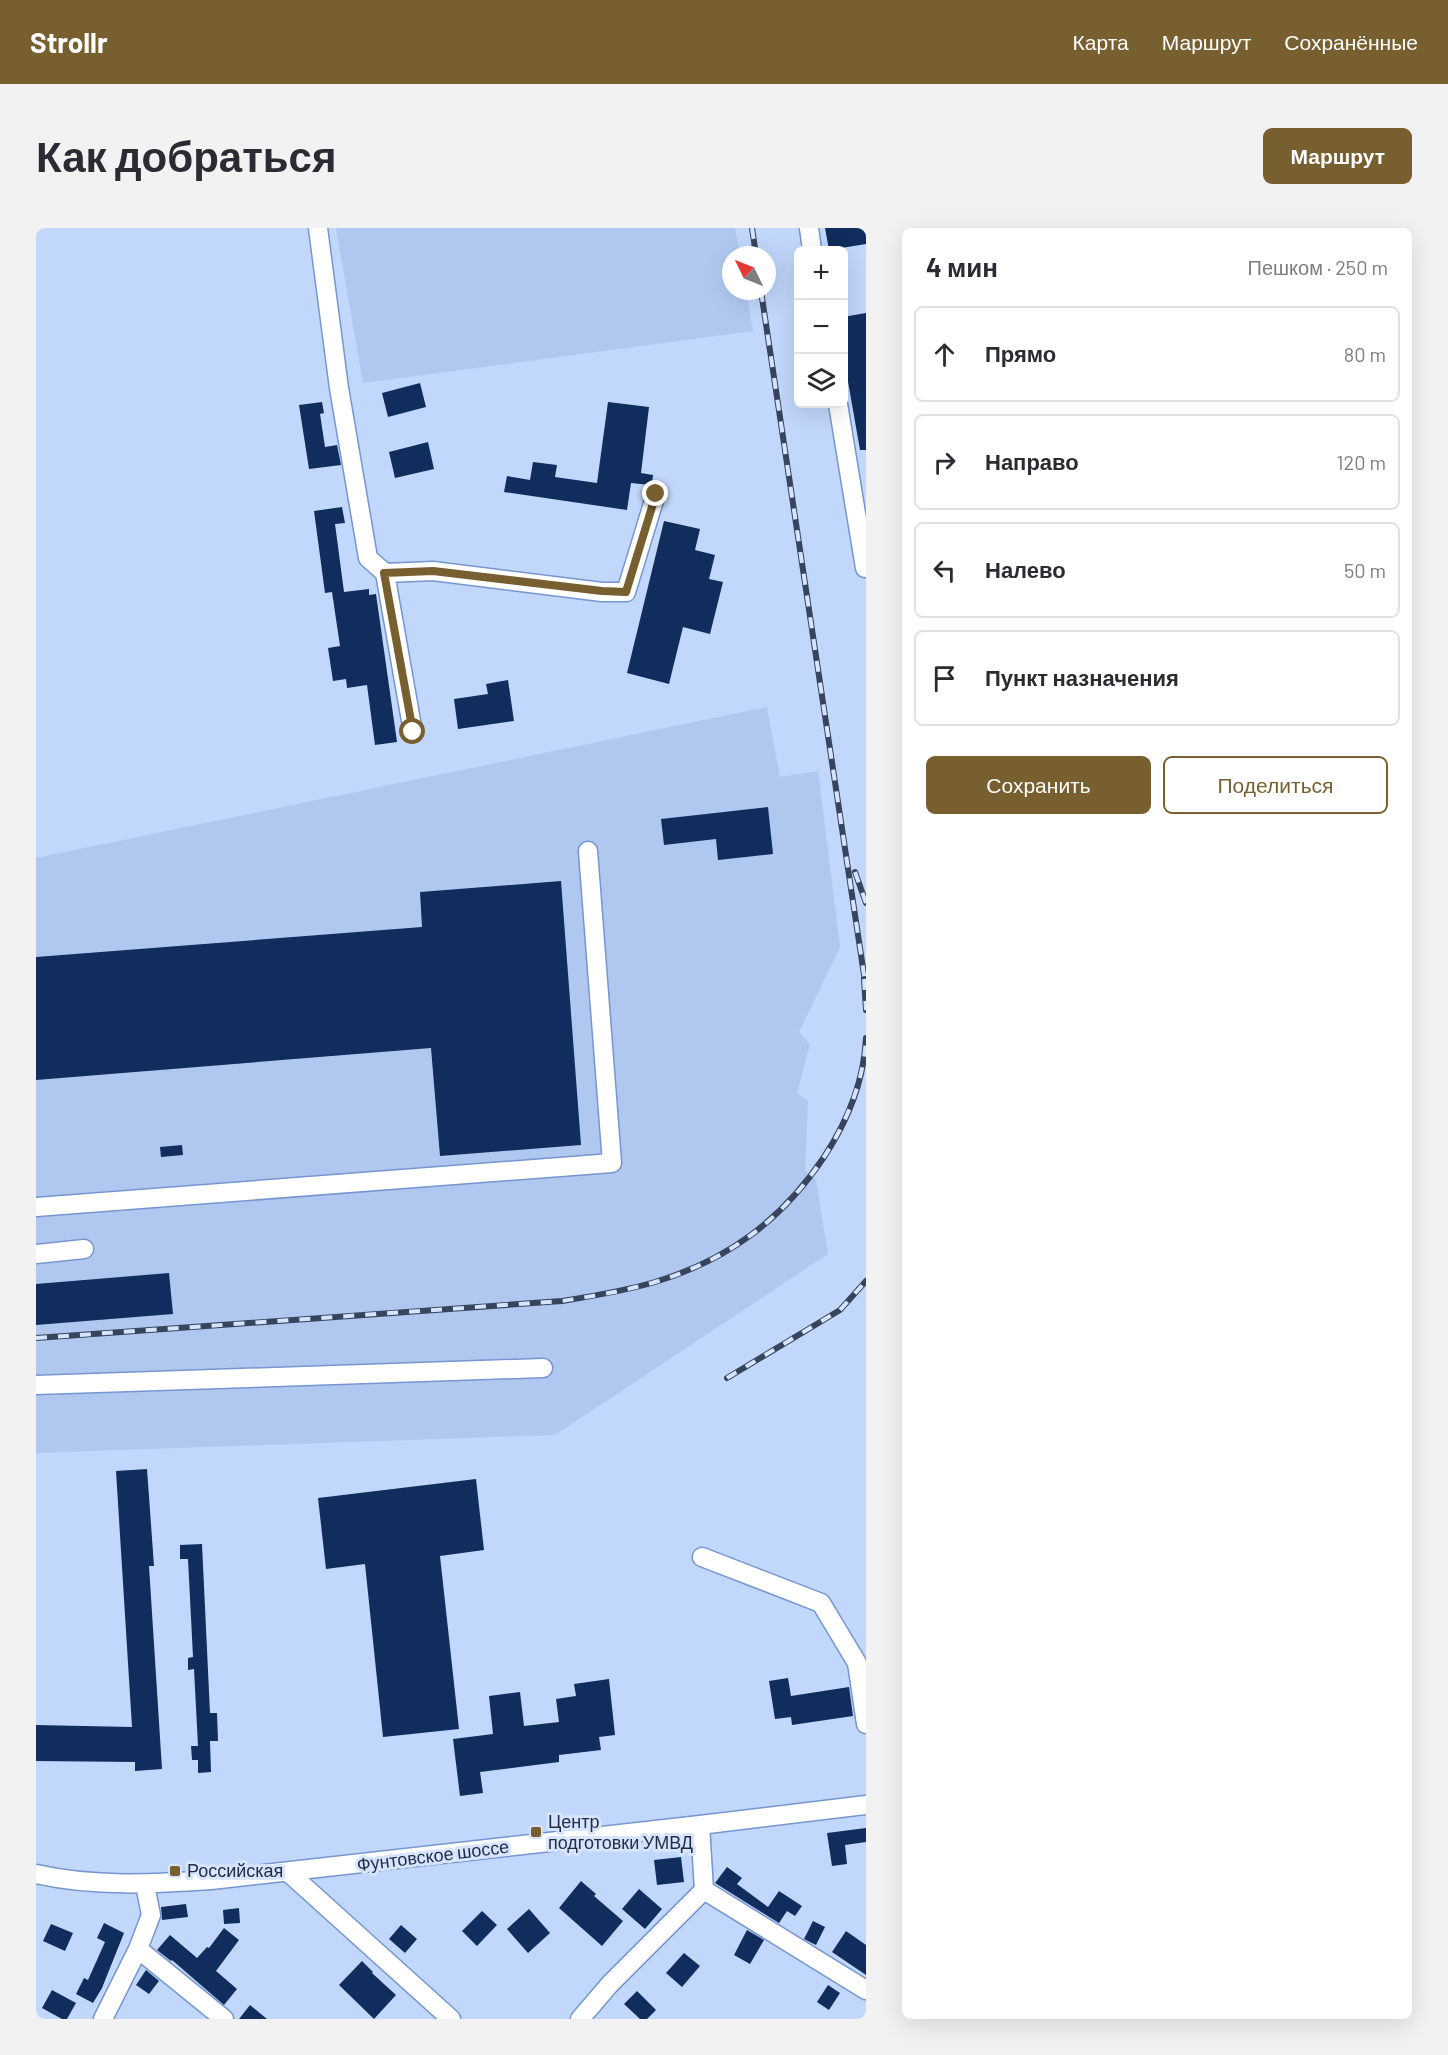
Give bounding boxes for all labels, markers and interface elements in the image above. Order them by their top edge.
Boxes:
text: Strollr [30,25,108,59]
text: Карта [1073,29,1129,54]
text: Маршрут [1162,29,1251,54]
text: Сохранённые [1284,29,1418,54]
button: Маршрут [1263,128,1412,184]
text: Как добраться [36,130,336,180]
north arrow [722,246,776,300]
map controls [794,246,848,408]
button: + [794,246,848,300]
text: 4 мин [926,251,998,282]
text: Пешком · 250 m [1248,255,1388,279]
button: − [794,300,848,354]
icon: ahead [928,338,961,371]
text: Прямо [985,340,1056,366]
text: 80 m [1344,342,1386,366]
button: layers [794,354,848,408]
icon: right [928,446,961,479]
text: Направо [985,448,1079,474]
text: 120 m [1336,450,1386,474]
route end [642,480,668,506]
icon: left [928,554,961,587]
text: Налево [985,556,1066,582]
text: 50 m [1344,558,1386,582]
icon: arrive [928,662,961,695]
text: Пункт назначения [985,664,1179,690]
route start [399,718,425,744]
button: Сохранить [926,756,1151,814]
button: Поделиться [1163,756,1388,814]
place label: Центр подготовки УМВД [548,1810,693,1853]
marker: Центр подготовки УМВД [529,1825,543,1839]
street label: Фунтовское шоссе [356,1835,510,1875]
place label: Российская [187,1859,283,1881]
marker: Российская [168,1864,182,1878]

